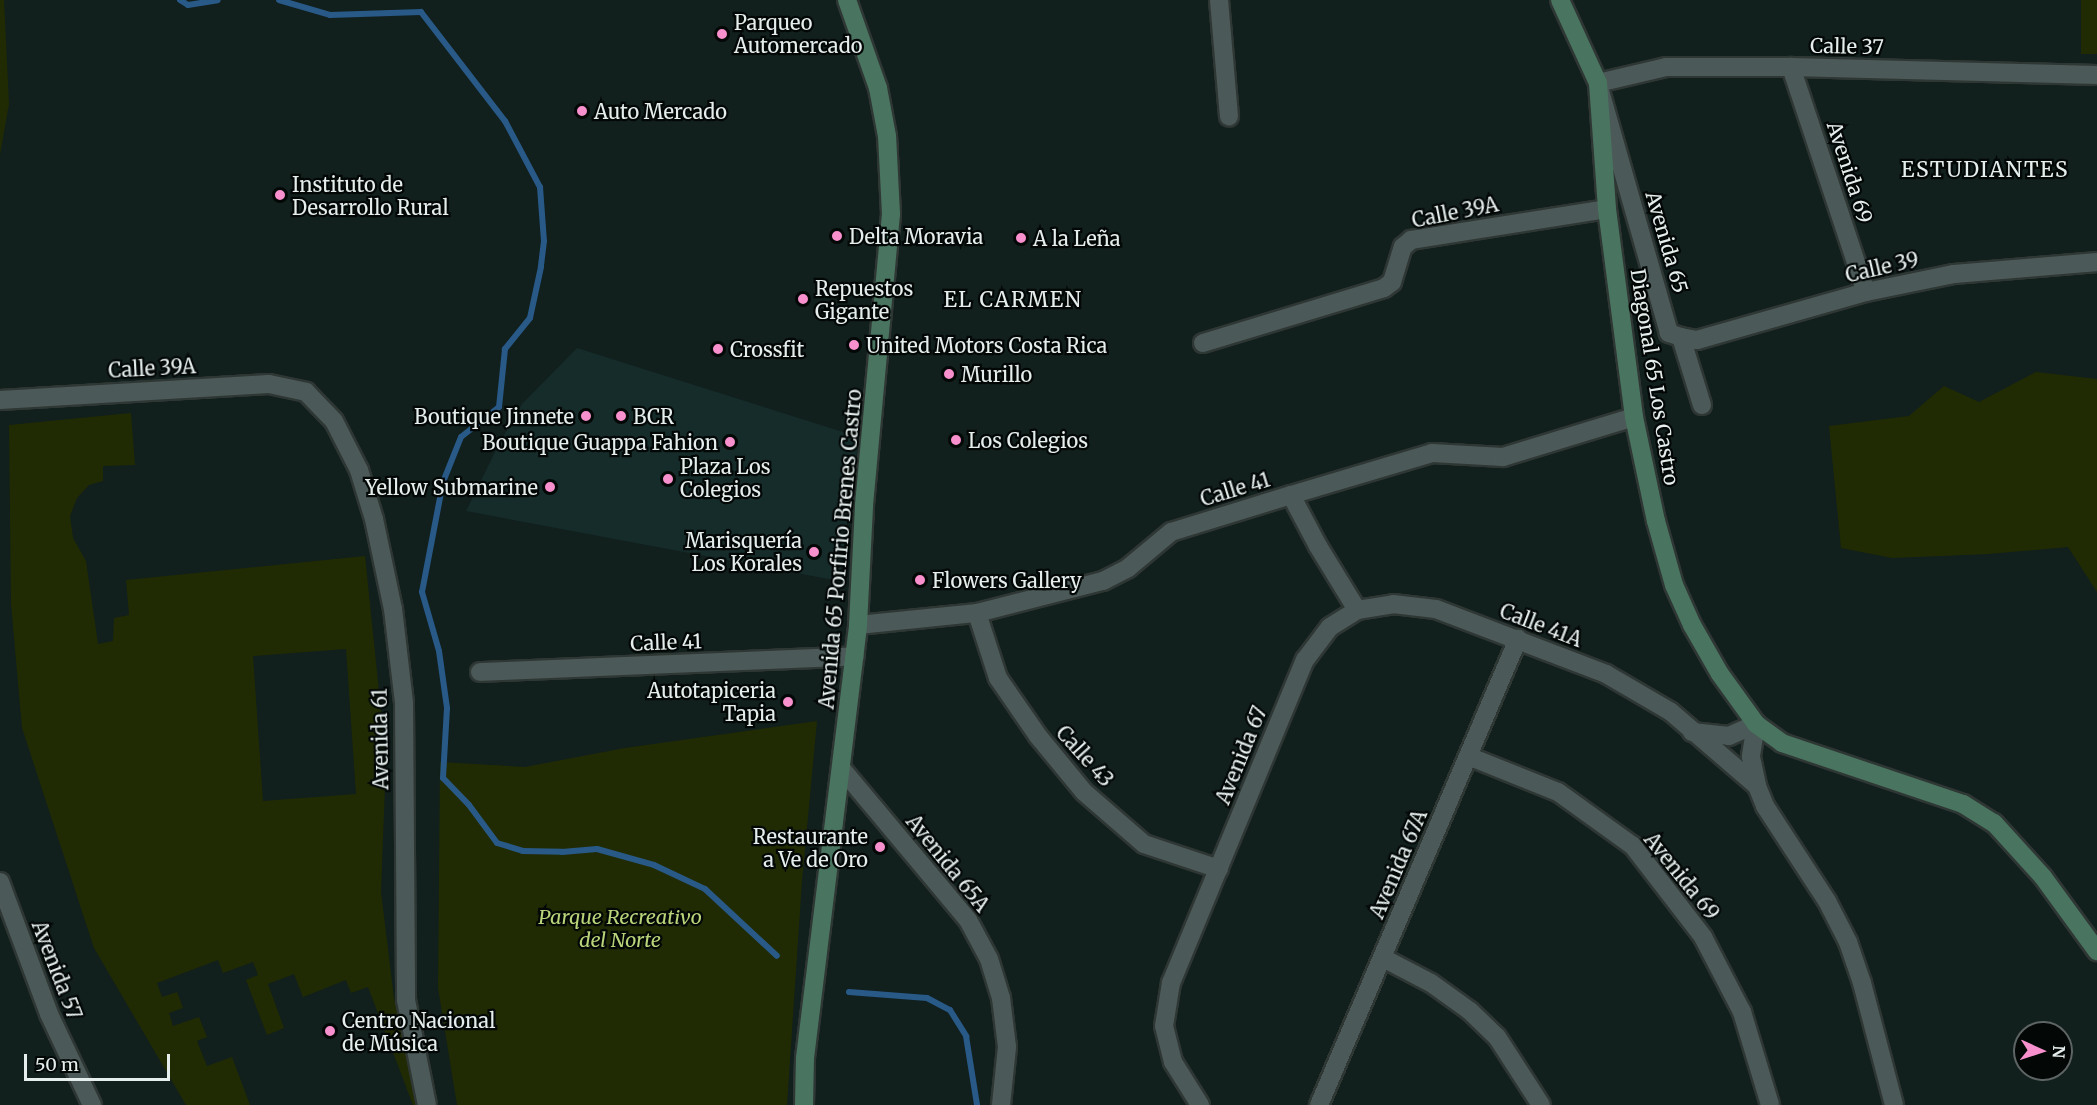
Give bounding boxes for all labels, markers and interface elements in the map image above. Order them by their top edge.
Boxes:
place label: Parqueo Automercado [734,11,862,58]
marker: Parqueo Automercado [715,27,729,41]
street label: Calle 37 [1810,33,1884,59]
place label: Auto Mercado [594,99,727,123]
marker: Auto Mercado [575,104,589,118]
street label: Avenida 69 [1822,118,1878,226]
district label: ESTUDIANTES [1901,157,2069,183]
place label: Instituto de Desarrollo Rural [292,172,449,219]
marker: Instituto de Desarrollo Rural [273,188,287,202]
street label: Avenida 65 [1641,188,1693,296]
street label: Calle 39A [1410,192,1500,232]
place label: Delta Moravia [849,224,983,248]
place label: A la Leña [1033,226,1121,250]
marker: Delta Moravia [830,229,844,243]
marker: A la Leña [1014,231,1028,245]
street label: Calle 39 [1843,247,1921,287]
street label: Diagonal 65 Los Castro [1626,267,1684,487]
place label: Repuestos Gigante [815,276,913,323]
district label: EL CARMEN [944,287,1082,313]
marker: Repuestos Gigante [796,292,810,306]
place label: United Motors Costa Rica [866,333,1107,357]
place label: Crossfit [730,337,804,361]
marker: United Motors Costa Rica [847,338,861,352]
marker: Crossfit [711,342,725,356]
street label: Calle 39A [108,354,196,382]
place label: Murillo [961,362,1032,386]
marker: Murillo [942,367,956,381]
street label: Avenida 65 Porfirio Brenes Castro [814,388,866,710]
place label: Boutique Jinnete [414,404,574,428]
place label: BCR [633,404,674,428]
marker: Boutique Jinnete [579,409,593,423]
marker: BCR [614,409,628,423]
place label: Los Colegios [968,428,1088,452]
place label: Boutique Guappa Fahion [482,430,718,454]
marker: Los Colegios [949,433,963,447]
marker: Boutique Guappa Fahion [723,435,737,449]
place label: Plaza Los Colegios [680,455,770,502]
street label: Calle 41 [1197,467,1273,511]
marker: Plaza Los Colegios [661,472,675,486]
place label: Yellow Submarine [365,475,538,499]
marker: Yellow Submarine [543,480,557,494]
place label: Marisquería Los Korales [685,528,802,575]
marker: Marisquería Los Korales [807,545,821,559]
place label: Flowers Gallery [932,568,1082,592]
marker: Flowers Gallery [913,573,927,587]
street label: Calle 41A [1497,598,1585,652]
street label: Calle 41 [630,629,702,655]
place label: Autotapiceria Tapia [647,678,776,725]
street label: Avenida 61 [367,688,393,790]
marker: Autotapiceria Tapia [781,695,795,709]
street label: Avenida 67 [1210,702,1272,808]
street label: Calle 43 [1051,721,1119,791]
street label: Avenida 67A [1364,806,1432,922]
street label: Avenida 65A [901,810,995,916]
place label: Restaurante a Ve de Oro [753,824,868,871]
street label: Avenida 69 [1639,827,1725,925]
marker: Restaurante a Ve de Oro [873,840,887,854]
park label: Parque Recreativo del Norte [538,905,702,952]
street label: Avenida 57 [27,917,87,1023]
place label: Centro Nacional de Música [342,1008,495,1055]
north arrow [2013,1021,2073,1081]
marker: Centro Nacional de Música [323,1024,337,1038]
scale bar [27,1042,172,1080]
text: N [2049,1045,2069,1059]
text: 50 m [35,1053,79,1076]

